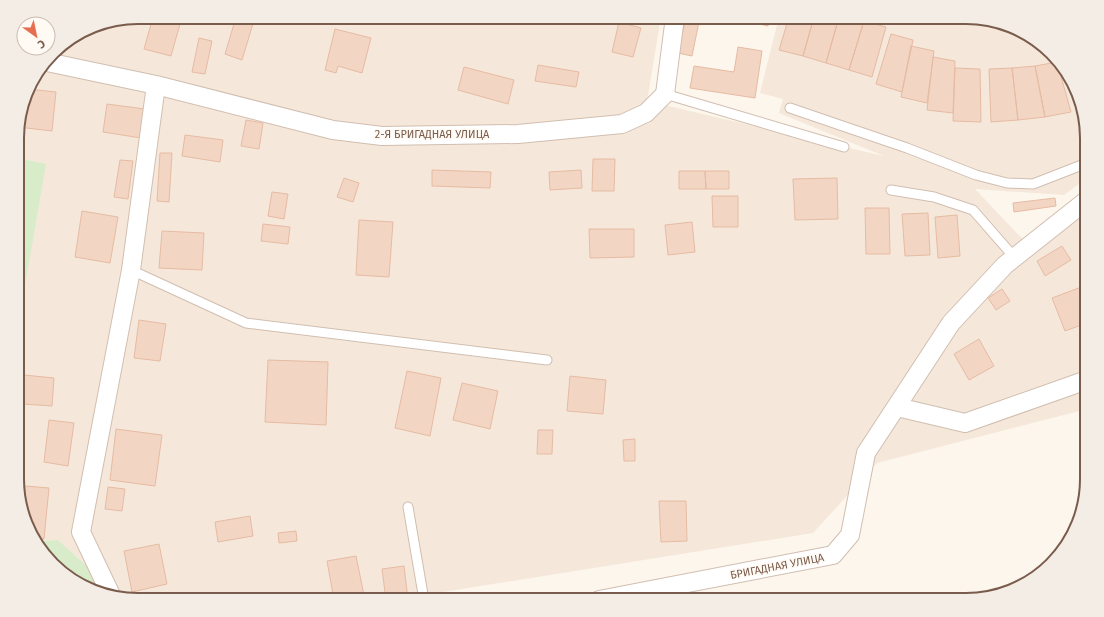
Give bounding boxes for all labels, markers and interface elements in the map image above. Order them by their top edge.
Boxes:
north arrow [16,16,56,56]
text: С [34,37,47,52]
street label: 2-Я БРИГАДНАЯ УЛИЦА [375,128,490,141]
street label: БРИГАДНАЯ УЛИЦА [729,551,826,582]

